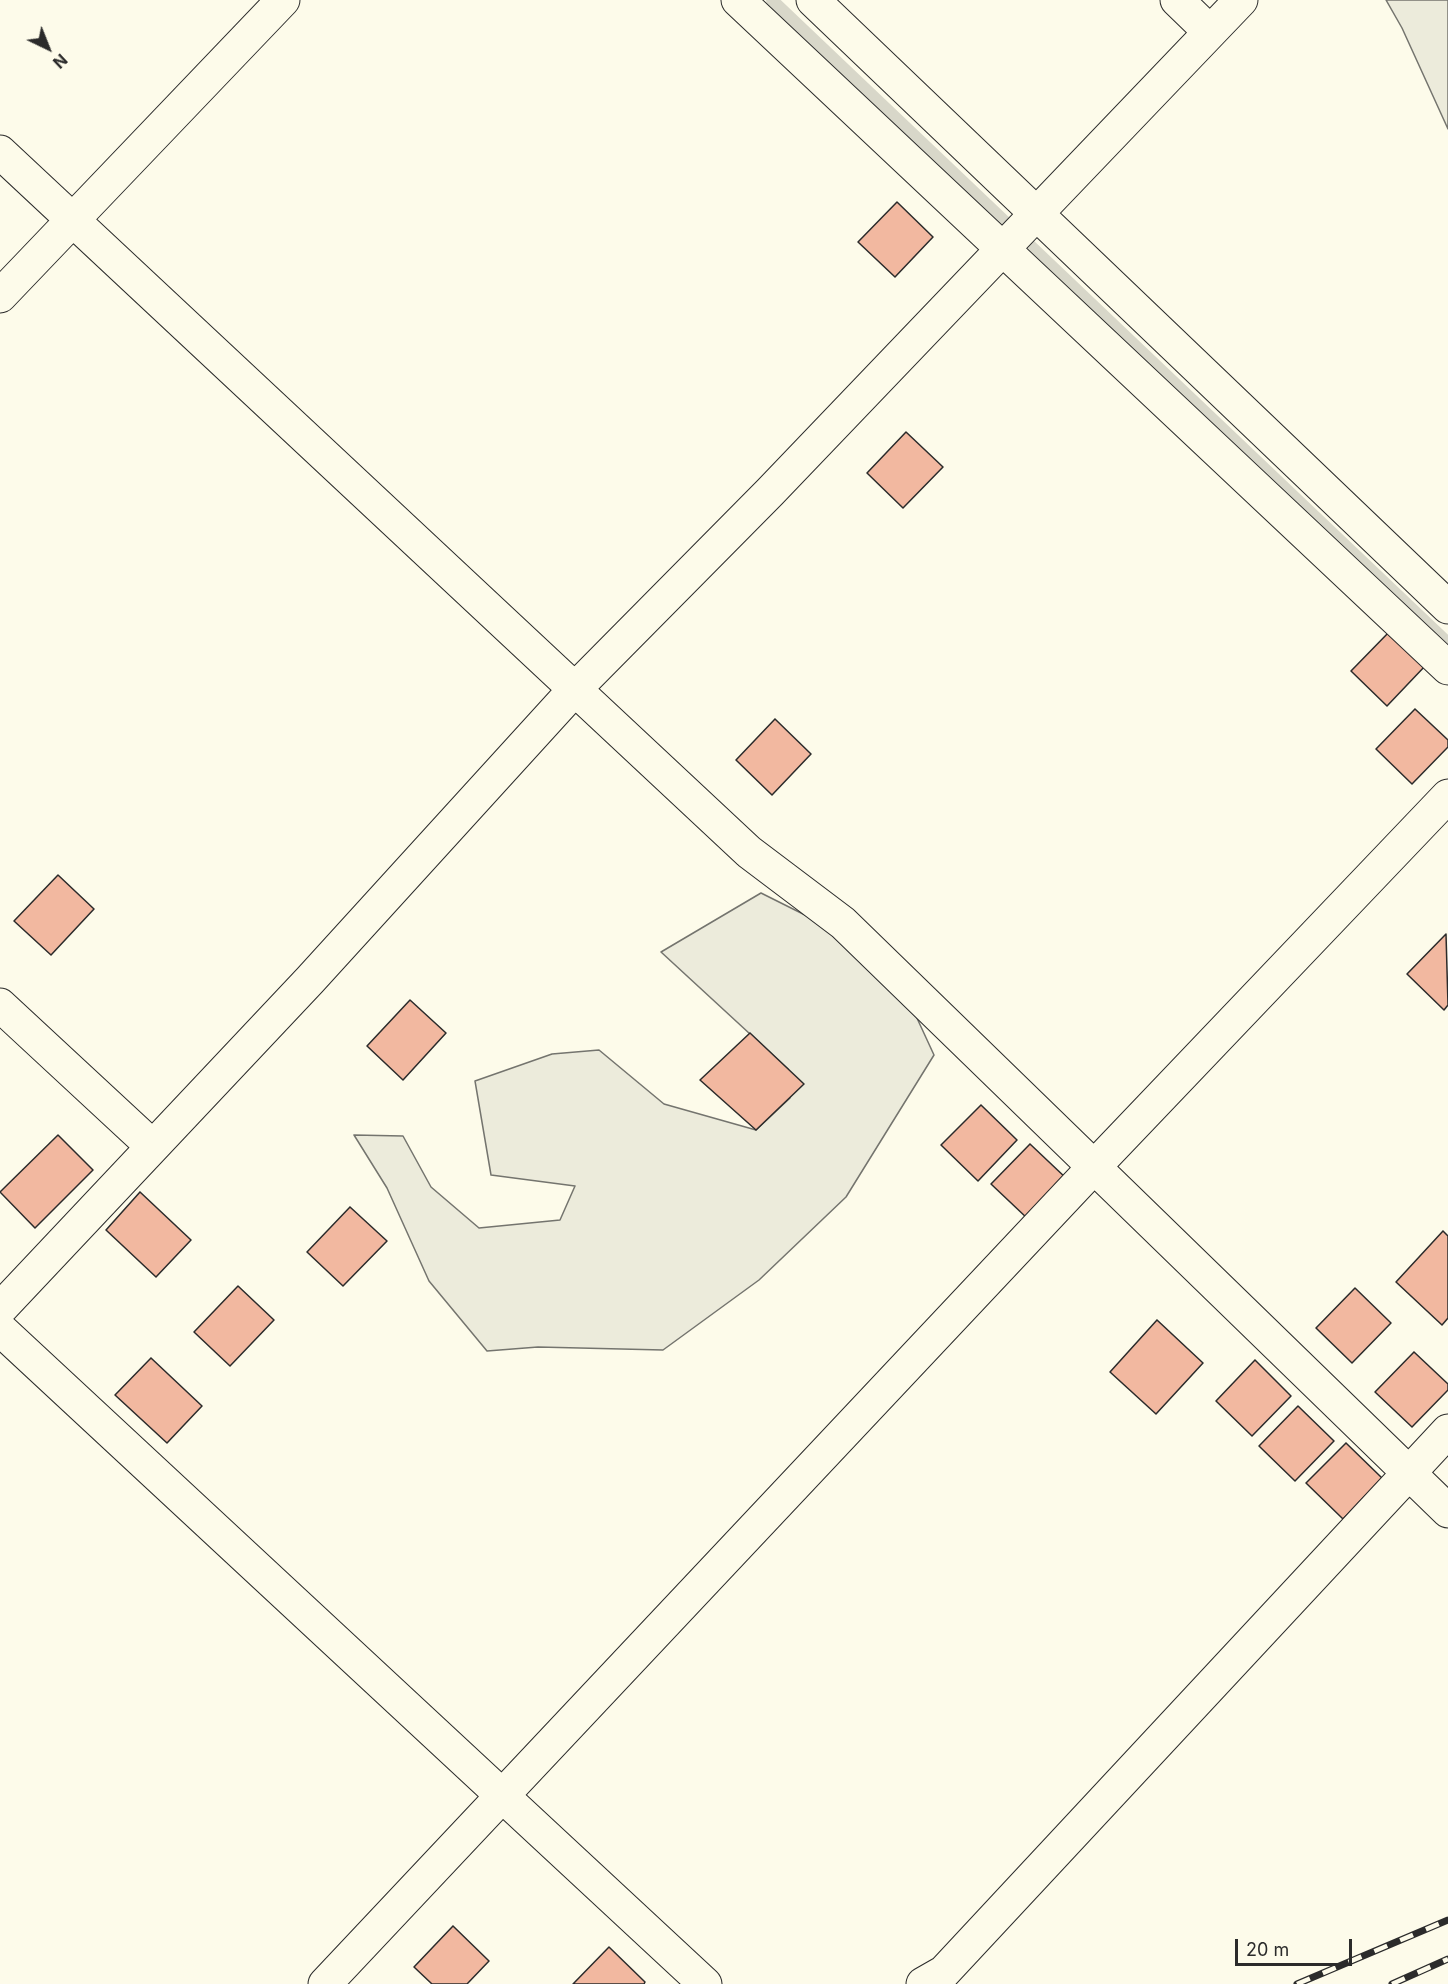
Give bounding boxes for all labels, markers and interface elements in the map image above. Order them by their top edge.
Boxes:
north arrow [18,18,78,78]
text: N [49,50,72,73]
scale bar [1238,1927,1355,1965]
text: 20 m [1246,1939,1289,1960]

